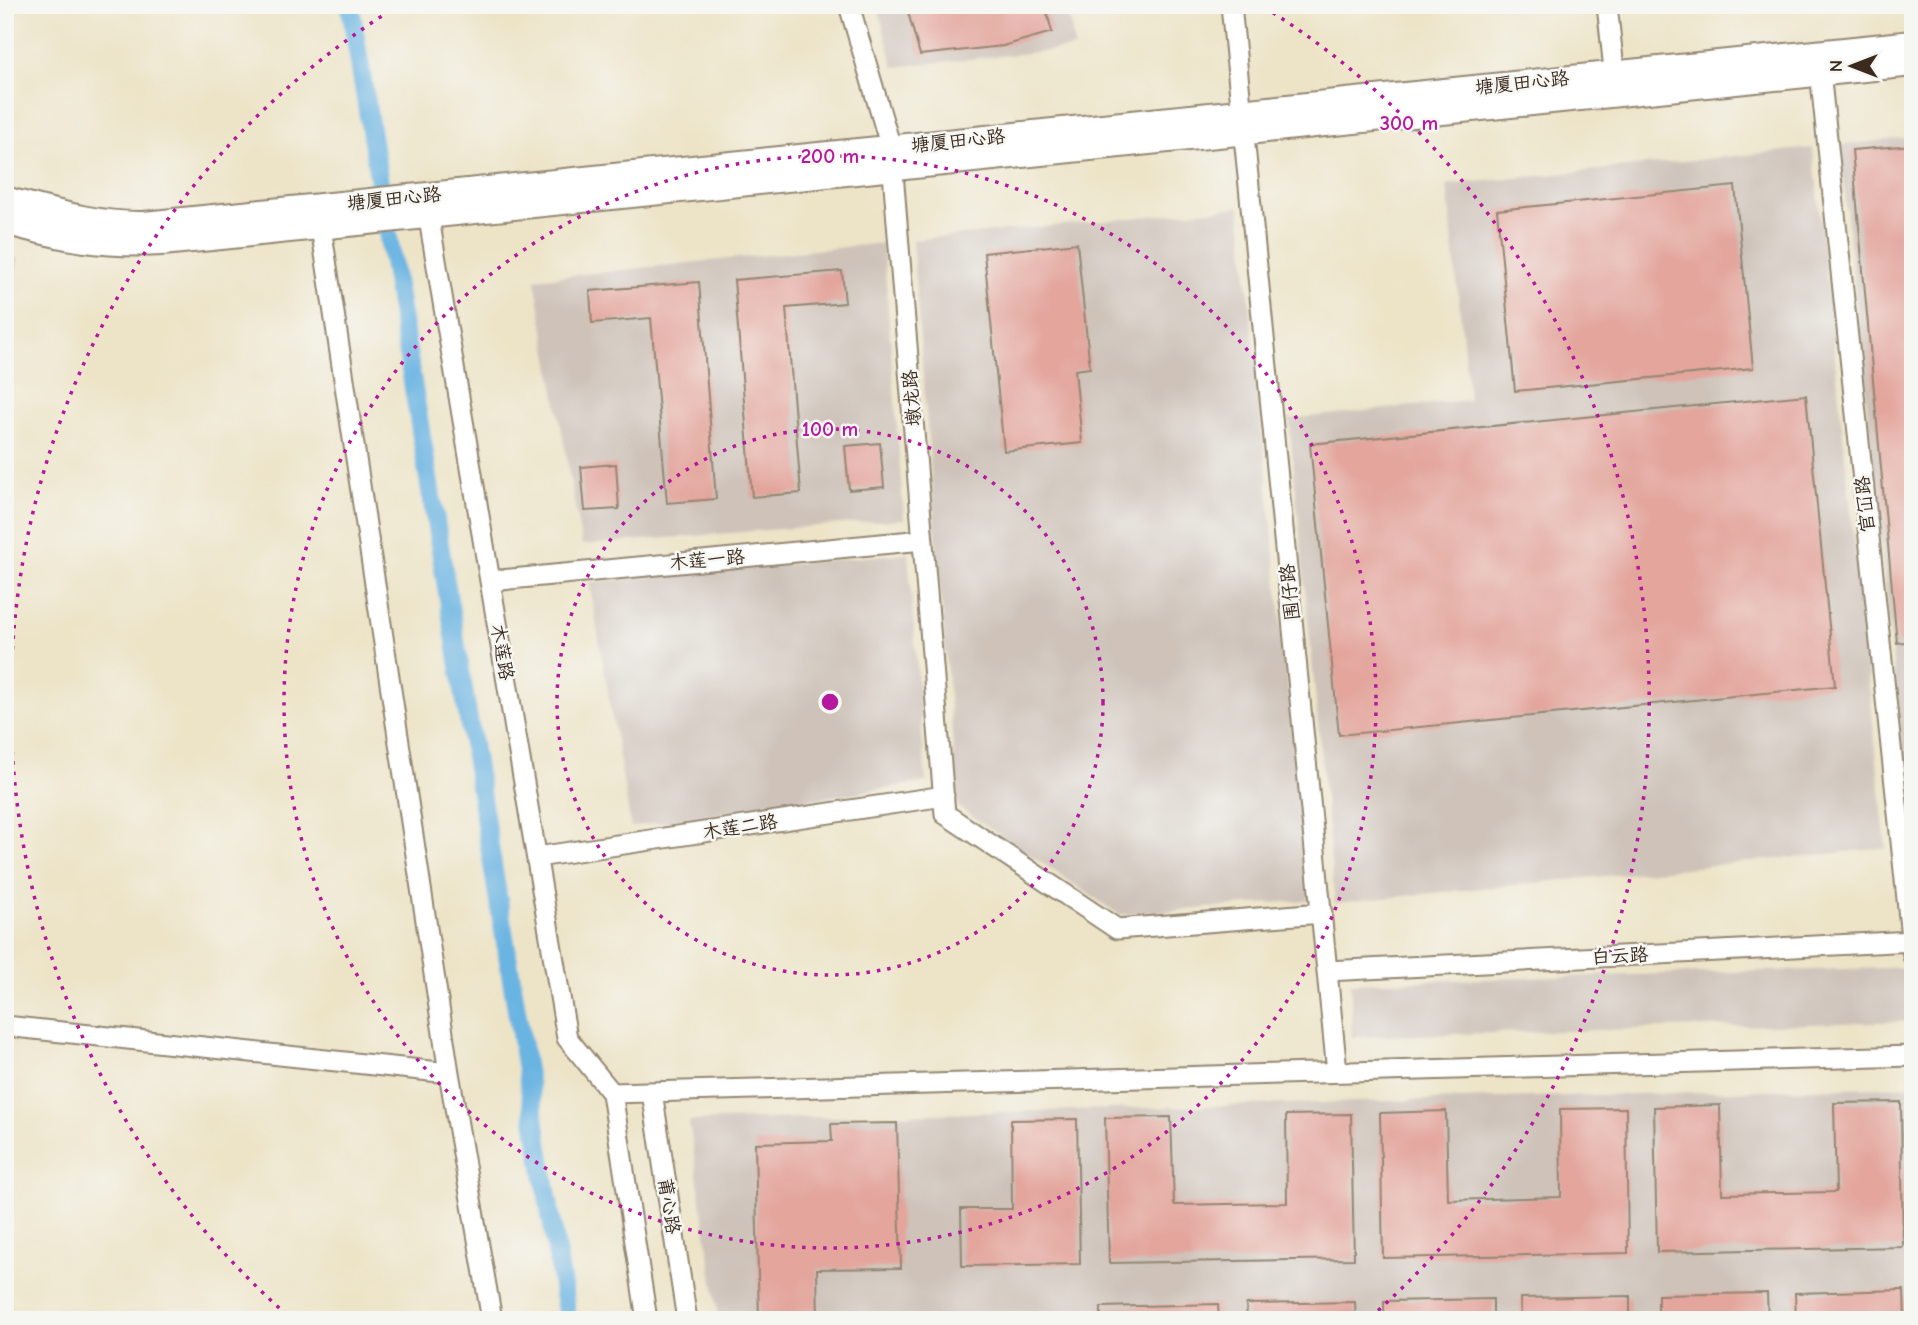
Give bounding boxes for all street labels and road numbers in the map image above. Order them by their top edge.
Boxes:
street label: 塘厦田心路 [1474,67,1570,99]
street label: 塘厦田心路 [910,125,1006,157]
street label: 塘厦田心路 [346,183,442,215]
street label: 墩龙路 [899,369,925,427]
street label: 官冚路 [1851,474,1879,534]
street label: 木莲一路 [668,546,746,574]
street label: 围仔路 [1276,562,1304,622]
street label: 木莲路 [486,622,518,682]
street label: 木莲二路 [701,810,779,844]
street label: 白云路 [1591,944,1649,968]
street label: 莆心路 [654,1176,684,1236]

